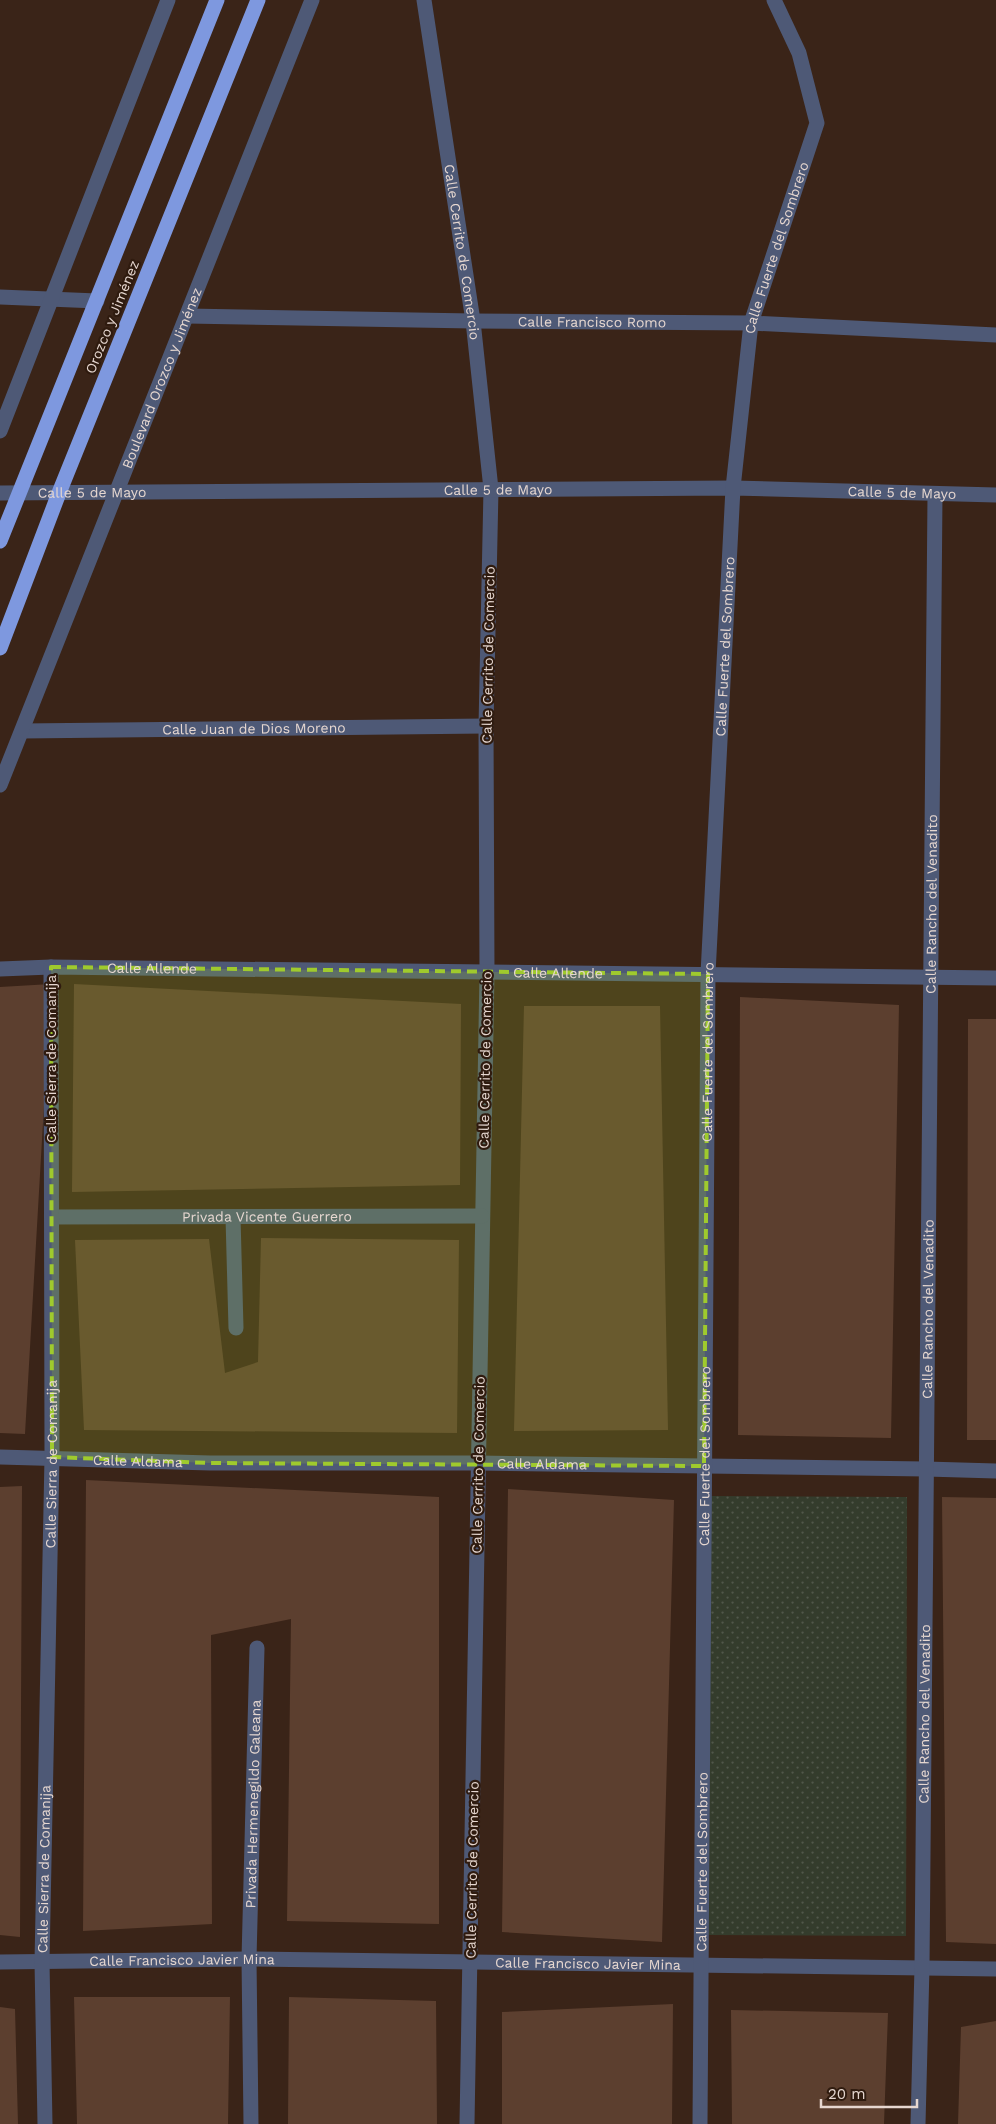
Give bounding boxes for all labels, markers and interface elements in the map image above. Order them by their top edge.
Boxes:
street label: Calle Fuerte del Sombrero [742,160,812,335]
street label: Calle Cerrito de Comercio [441,163,483,341]
street label: Orozco y Jiménez [82,258,142,376]
street label: Boulevard Orozco y Jiménez [119,285,205,471]
street label: Calle Francisco Romo [518,313,666,330]
street label: Calle 5 de Mayo [444,481,552,498]
street label: Calle 5 de Mayo [847,483,956,502]
street label: Calle 5 de Mayo [38,484,146,501]
street label: Calle Fuerte del Sombrero [712,556,737,737]
street label: Calle Cerrito de Comercio [478,566,498,744]
street label: Calle Juan de Dios Moreno [162,720,346,737]
street label: Calle Rancho del Venadito [923,814,940,994]
street label: Calle Allende [107,960,197,977]
street label: Calle Fuerte del Sombrero [699,962,717,1142]
street label: Calle Allende [513,964,603,981]
street label: Calle Cerrito de Comercio [475,971,495,1149]
street label: Calle Sierra de Comanija [43,975,59,1143]
street label: Privada Vicente Guerrero [182,1208,352,1225]
street label: Calle Rancho del Venadito [919,1219,937,1399]
street label: Calle Fuerte del Sombrero [696,1366,713,1546]
street label: Calle Cerrito de Comercio [468,1376,488,1554]
street label: Calle Sierra de Comanija [42,1380,60,1548]
street label: Calle Aldama [93,1452,183,1470]
street label: Calle Aldama [497,1455,587,1472]
street label: Calle Rancho del Venadito [915,1624,933,1804]
street label: Privada Hermenegildo Galeana [242,1699,264,1909]
street label: Calle Fuerte del Sombrero [693,1772,710,1952]
street label: Calle Cerrito de Comercio [462,1781,482,1959]
street label: Calle Sierra de Comanija [34,1785,54,1953]
street label: Calle Francisco Javier Mina [89,1951,275,1969]
street label: Calle Francisco Javier Mina [495,1954,681,1973]
scale bar [821,2076,917,2108]
text: 20 m [828,2085,866,2103]

